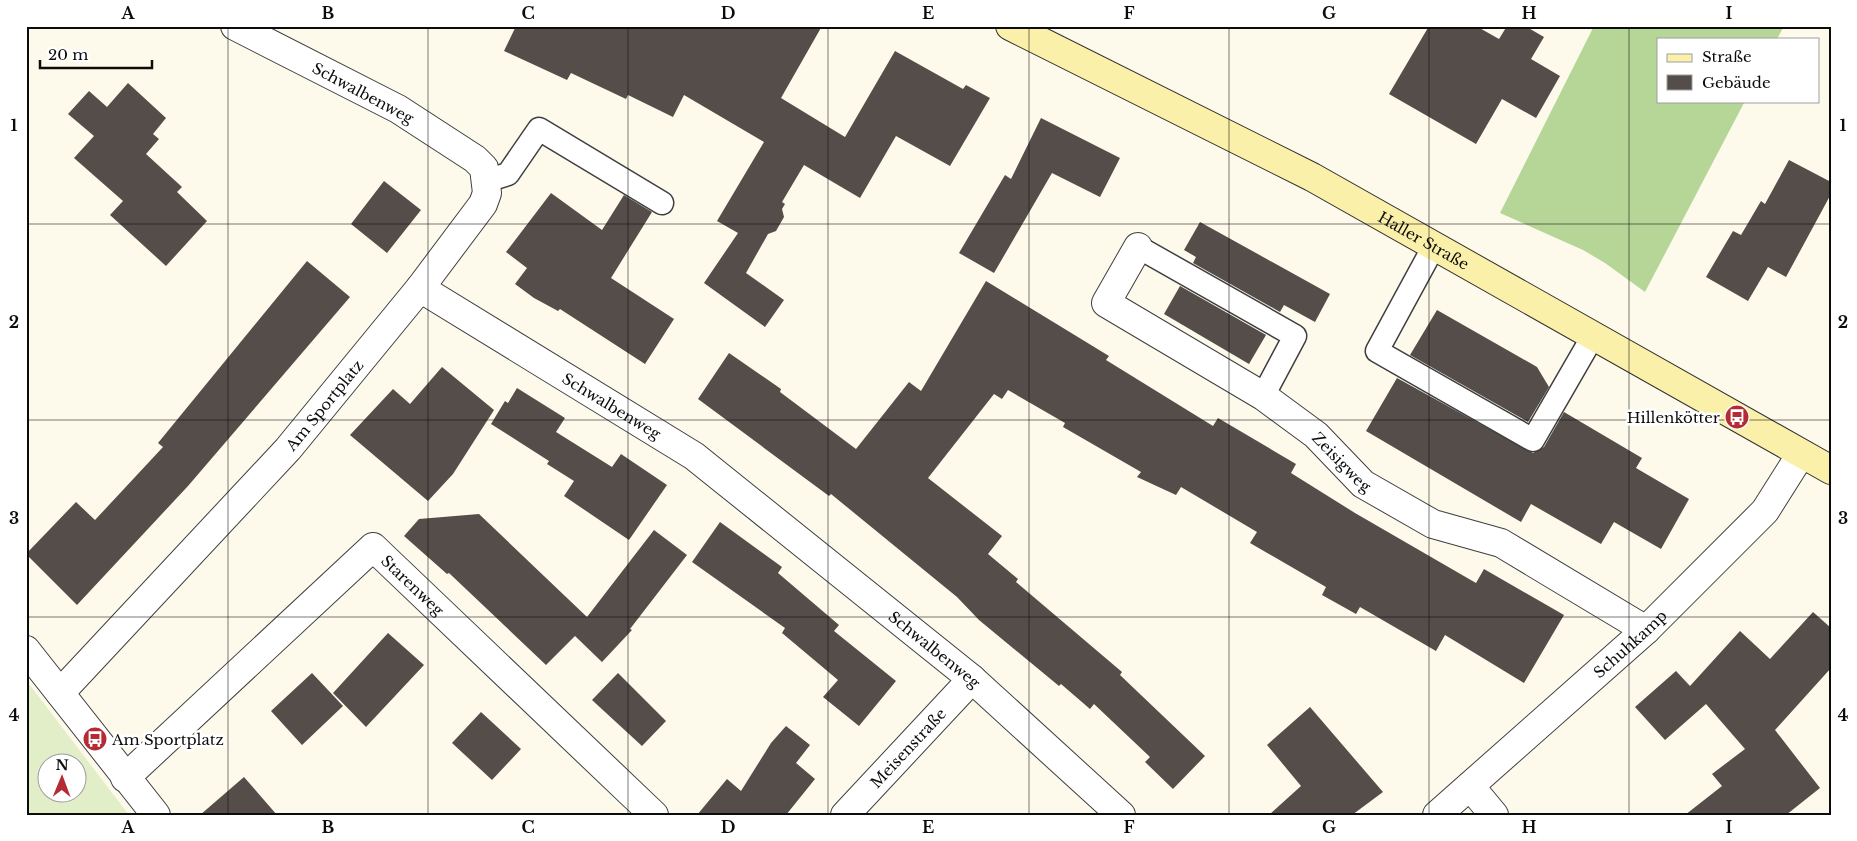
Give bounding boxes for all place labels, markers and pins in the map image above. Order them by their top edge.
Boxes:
bus stop icon: Hillenkötter [1724,404,1750,430]
place label: Hillenkötter [1627,408,1721,427]
bus stop icon: Am Sportplatz [82,726,108,752]
place label: Am Sportplatz [111,730,224,749]

